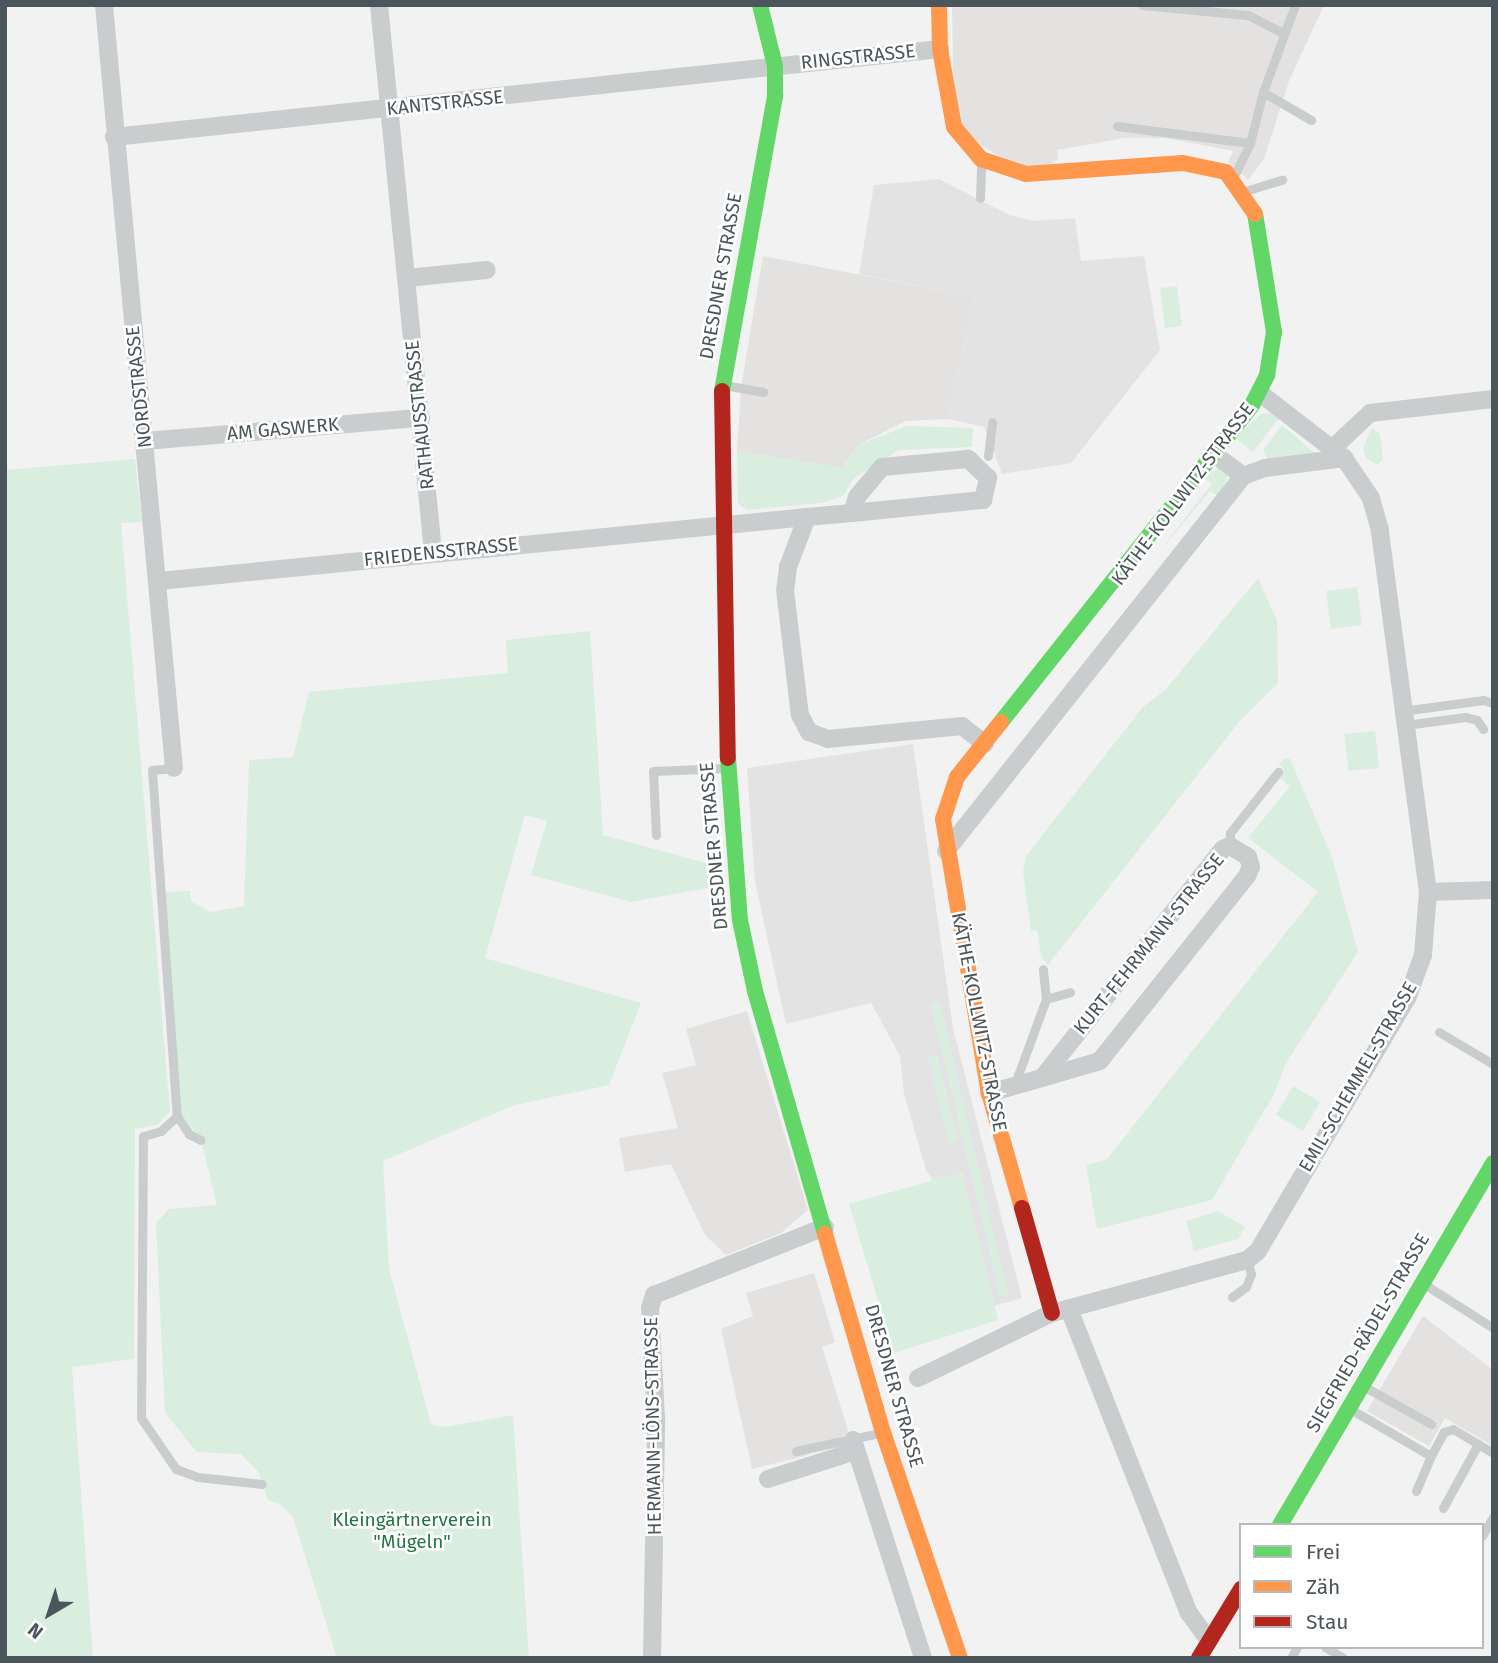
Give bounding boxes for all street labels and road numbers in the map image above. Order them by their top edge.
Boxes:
street label: RINGSTRASSE [800,40,916,74]
street label: KANTSTRASSE [385,86,505,120]
street label: DRESDNER STRASSE [695,191,747,361]
street label: NORDSTRASSE [121,325,157,449]
street label: RATHAUSSTRASSE [401,339,439,491]
street label: KÄTHE-KOLLWITZ-STRASSE [1107,398,1259,590]
street label: AM GASWERK [226,413,340,445]
street label: FRIEDENSSTRASSE [363,533,519,571]
street label: DRESDNER STRASSE [695,761,733,931]
street label: KURT-FEHRMANN-STRASSE [1069,849,1229,1039]
street label: KÄTHE-KOLLWITZ-STRASSE [947,910,1011,1134]
street label: EMIL-SCHEMMEL-STRASSE [1294,978,1422,1176]
street label: SIEGFRIED-RÄDEL-STRASSE [1302,1229,1434,1437]
street label: DRESDNER STRASSE [860,1302,928,1470]
street label: HERMANN-LÖNS-STRASSE [640,1317,666,1535]

